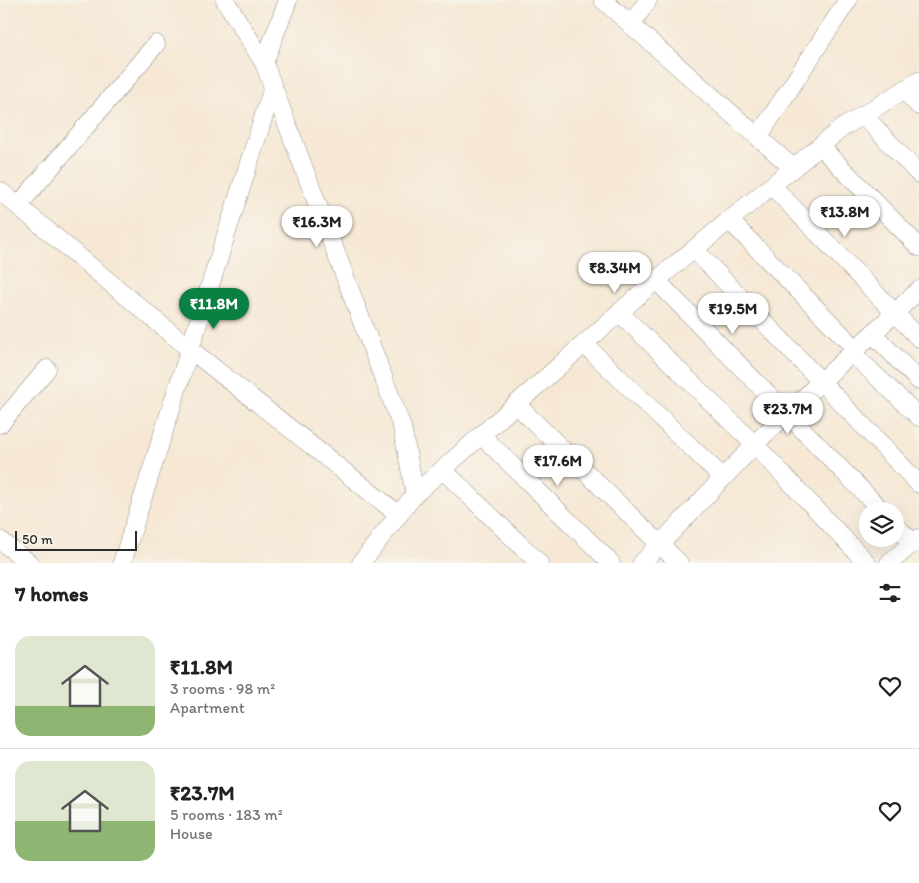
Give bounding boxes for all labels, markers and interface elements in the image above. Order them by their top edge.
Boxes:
pin: ₹13.8M [804,196,886,238]
text: ₹13.8M [820,202,870,221]
pin: ₹16.3M [276,206,358,248]
text: ₹16.3M [293,212,341,231]
pin: ₹8.34M [574,252,656,294]
text: ₹8.34M [589,258,641,277]
pin: ₹11.8M [173,288,255,330]
pin: ₹19.5M [692,292,774,335]
text: ₹11.8M [190,294,238,313]
text: ₹19.5M [709,299,757,318]
pin: ₹23.7M [747,392,829,435]
text: ₹23.7M [763,399,813,418]
pin: ₹17.6M [517,444,599,487]
text: ₹17.6M [534,451,582,470]
map controls [859,502,904,547]
button: layers [859,502,904,547]
scale bar [15,528,138,551]
text: 50 m [22,531,53,548]
icon: filters [876,579,904,607]
text: 7 homes [15,581,89,606]
text: ₹11.8M [170,654,233,679]
icon: home [55,656,115,716]
icon: heart [876,672,904,700]
text: 3 rooms · 98 m² [170,679,275,698]
text: Apartment [170,698,245,717]
text: ₹23.7M [170,780,235,805]
icon: home [55,781,115,841]
icon: heart [876,797,904,825]
text: 5 rooms · 183 m² [170,805,283,824]
text: House [170,824,213,843]

